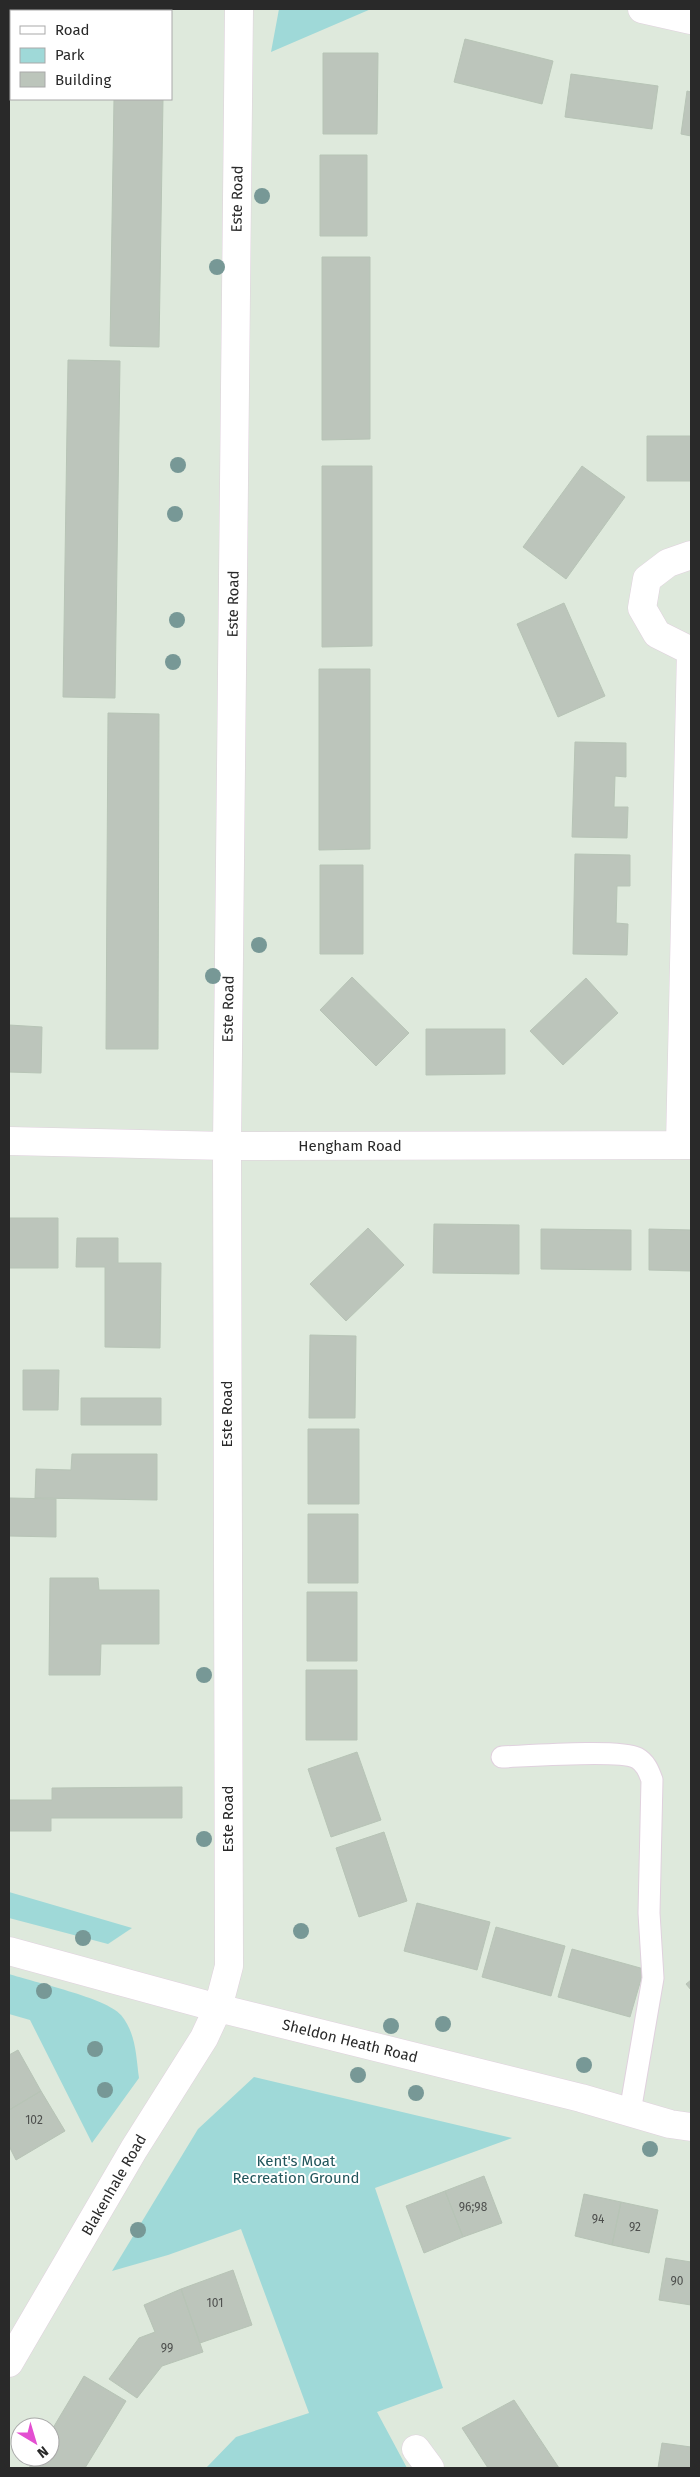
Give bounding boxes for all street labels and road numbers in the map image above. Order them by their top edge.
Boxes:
street label: Este Road [227,165,247,233]
street label: Este Road [223,570,243,638]
street label: Este Road [218,975,238,1043]
street label: Hengham Road [298,1137,402,1155]
street label: Este Road [218,1381,236,1447]
street label: Este Road [219,1786,237,1852]
street label: Sheldon Heath Road [280,2015,420,2067]
street label: Blakenhale Road [78,2131,150,2239]

